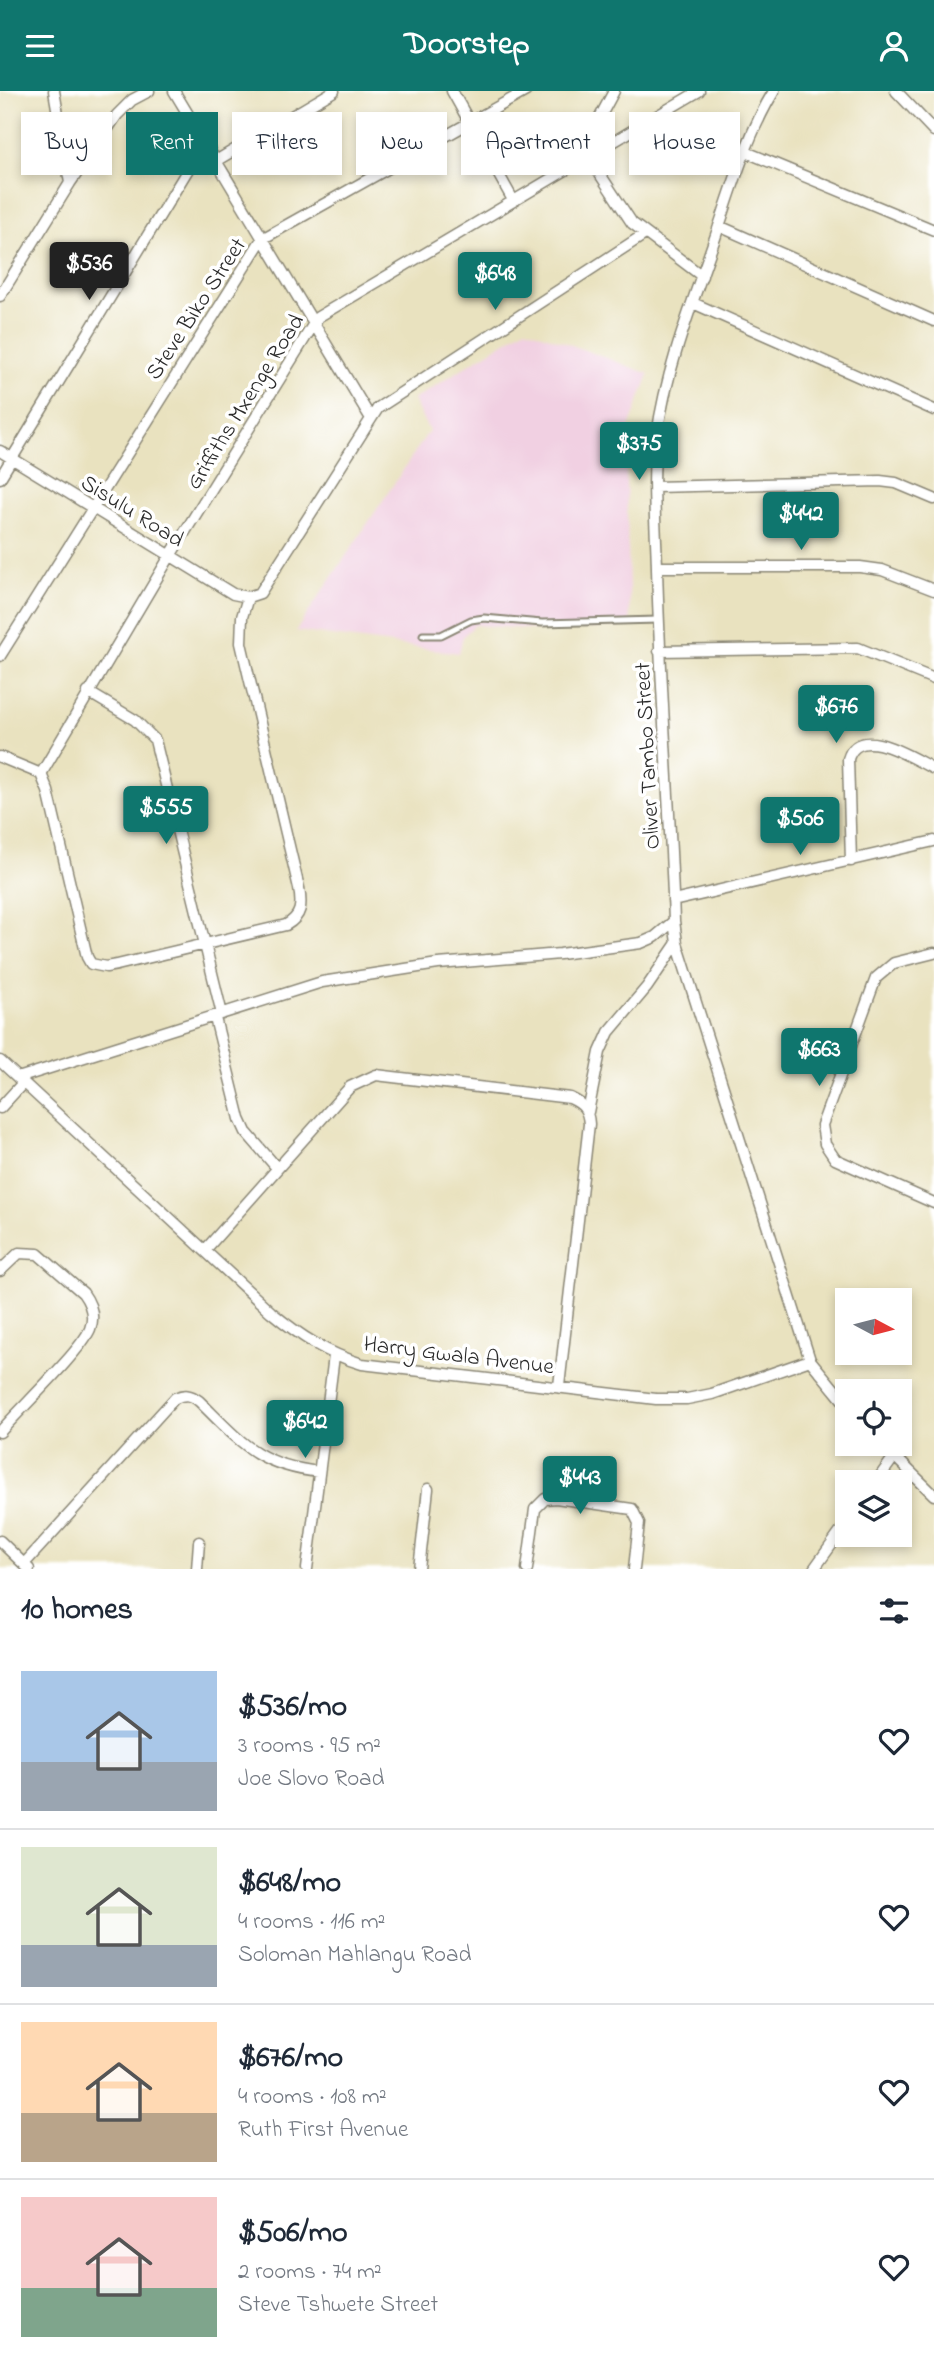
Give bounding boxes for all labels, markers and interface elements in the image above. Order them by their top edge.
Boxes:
text: Doorstep [404,22,530,69]
icon: menu [21,27,59,65]
icon: person [875,27,913,65]
chip: Buy [21,112,112,175]
chip: Rent [126,112,218,175]
chip: Filters [232,112,342,175]
chip: New [356,112,447,175]
chip: Apartment [461,112,615,175]
chip: House [629,112,740,175]
street label: Steve Biko Street [139,231,256,387]
pin: $536 [48,243,130,302]
text: $536 [66,248,112,281]
pin: $648 [454,253,536,312]
text: $648 [474,258,516,291]
street label: Griffiths Mxenge Road [179,308,314,497]
pin: $375 [598,423,680,482]
text: $375 [616,428,662,461]
street label: Sisulu Road [74,467,190,557]
pin: $442 [760,493,842,552]
text: $442 [779,498,823,531]
street label: Oliver Tambo Street [627,661,670,850]
pin: $676 [795,685,877,745]
text: $676 [814,691,858,724]
pin: $555 [125,787,207,846]
text: $555 [139,792,193,825]
pin: $506 [759,797,841,857]
text: $506 [776,803,824,836]
pin: $663 [778,1028,860,1088]
text: $663 [797,1034,841,1067]
north arrow [835,1288,912,1365]
map controls [835,1288,912,1547]
street label: Harry Gwala Avenue [361,1328,556,1387]
button: locate [835,1379,912,1456]
pin: $642 [264,1401,346,1460]
text: $642 [283,1406,327,1439]
pin: $443 [539,1457,621,1516]
text: $443 [559,1462,601,1495]
button: layers [835,1470,912,1547]
text: 10 homes [21,1589,133,1633]
icon: filters [875,1592,913,1630]
text: $536/mo [238,1686,347,1730]
icon: home [77,1699,161,1783]
icon: heart [875,1722,913,1760]
text: 3 rooms · 95 m² [238,1730,381,1763]
text: Joe Slovo Road [238,1763,384,1796]
text: $648/mo [238,1862,341,1906]
icon: home [77,1875,161,1959]
icon: heart [875,1898,913,1936]
text: 4 rooms · 116 m² [238,1906,385,1939]
text: Soloman Mahlangu Road [238,1939,471,1972]
text: $676/mo [238,2037,343,2081]
icon: home [77,2050,161,2134]
icon: heart [875,2073,913,2111]
text: 4 rooms · 108 m² [238,2081,387,2114]
text: Ruth First Avenue [238,2114,408,2147]
text: $506/mo [238,2212,348,2256]
icon: home [77,2225,161,2309]
icon: heart [875,2248,913,2286]
text: 2 rooms · 74 m² [238,2256,382,2289]
text: Steve Tshwete Street [238,2289,438,2322]

